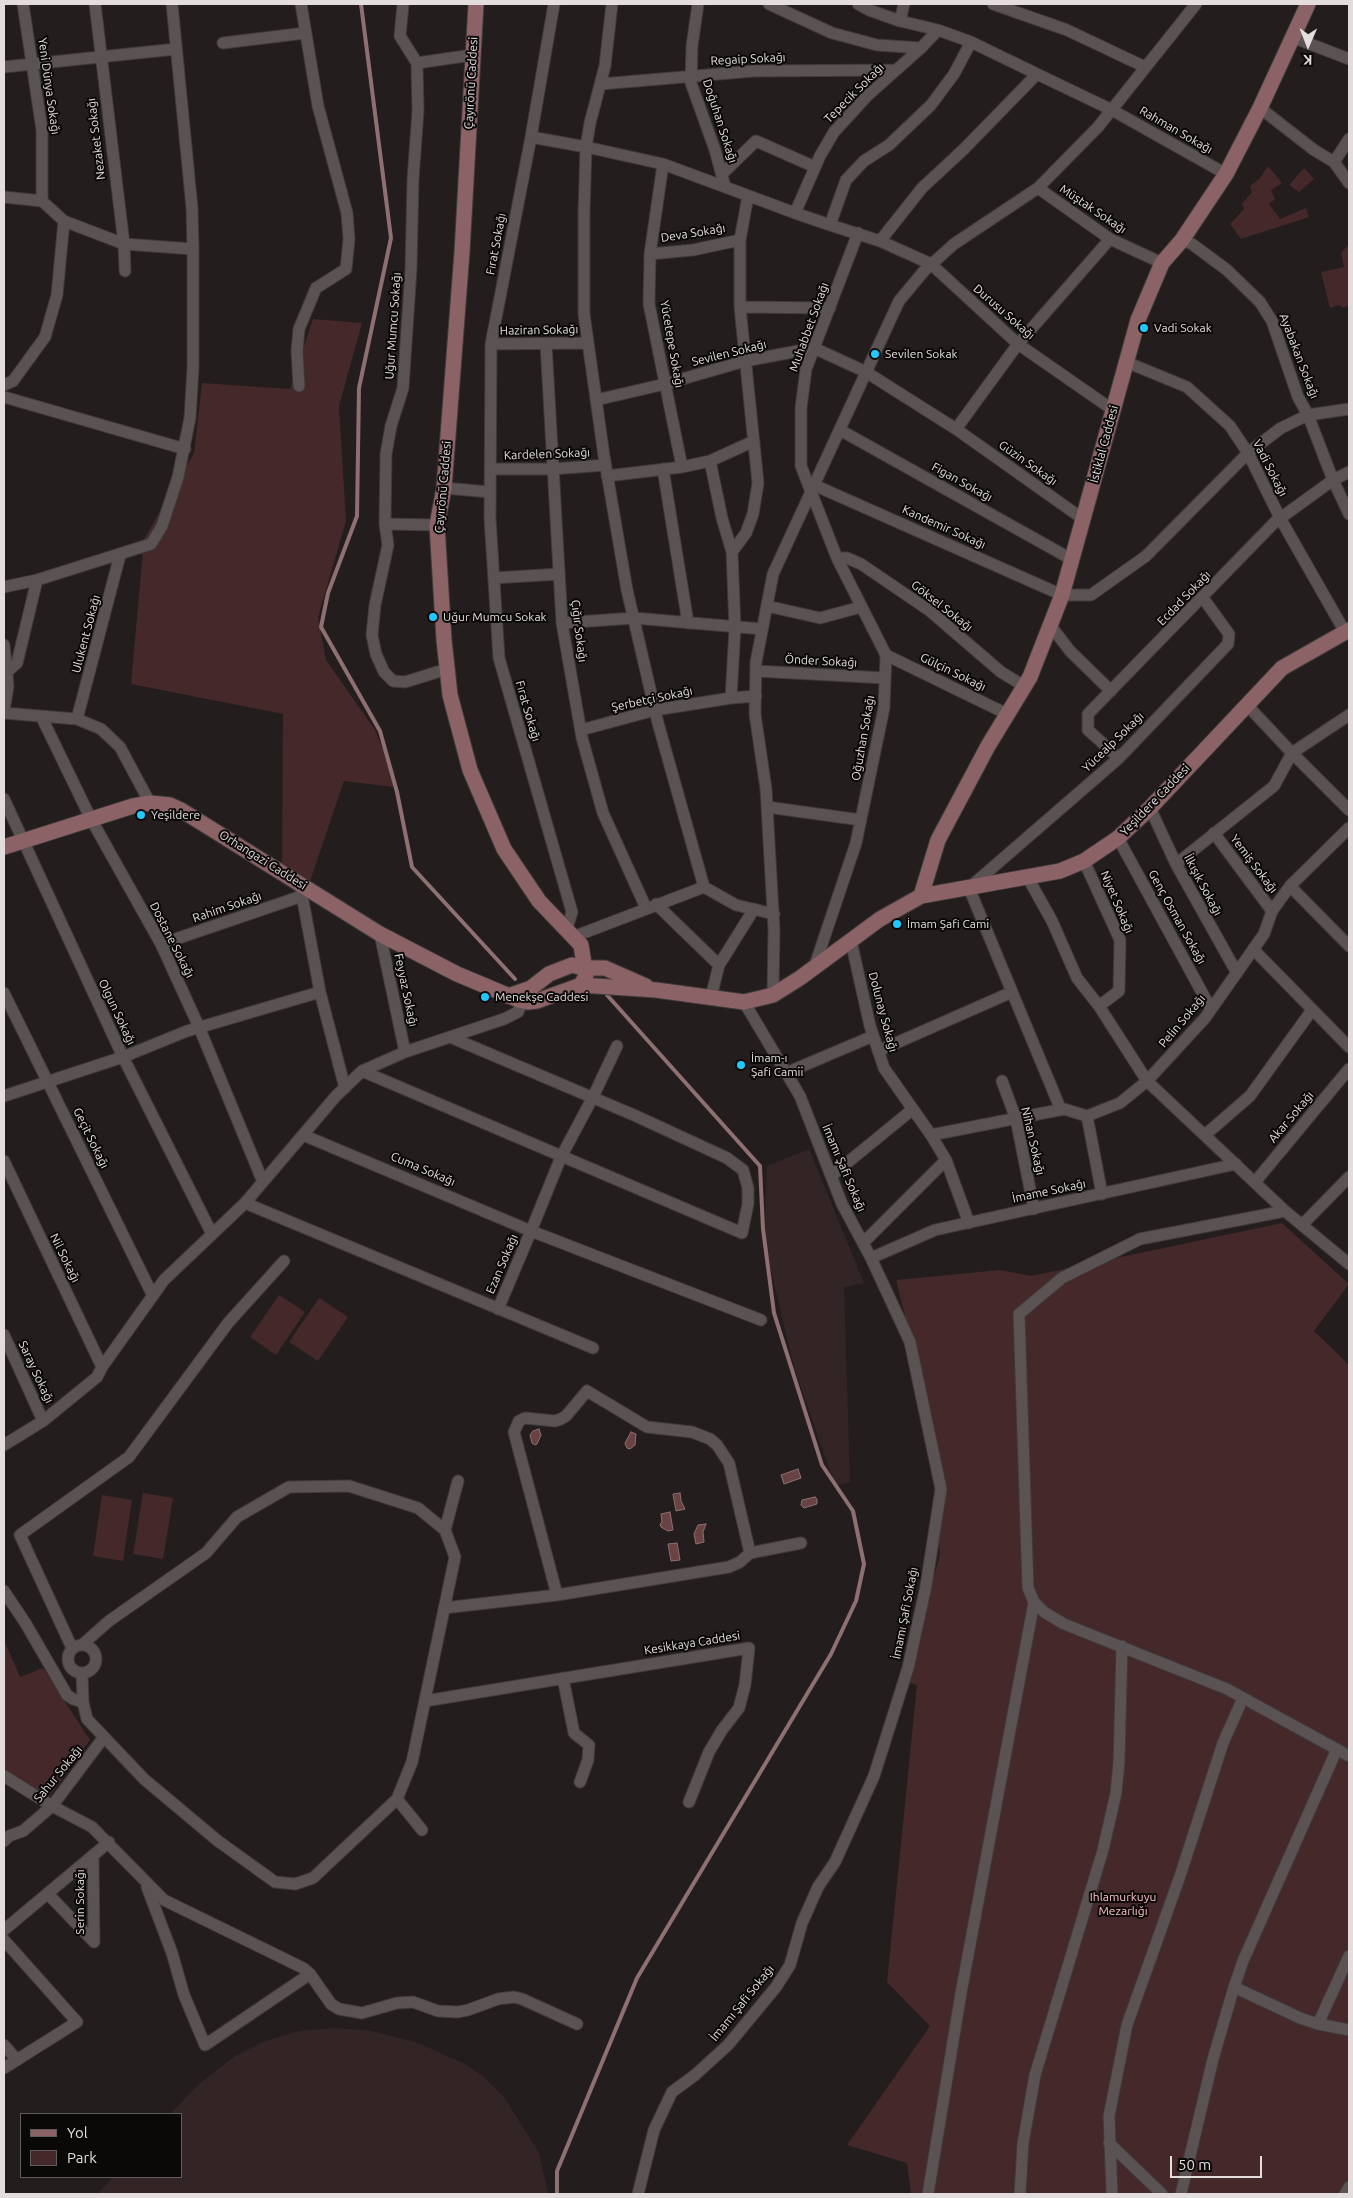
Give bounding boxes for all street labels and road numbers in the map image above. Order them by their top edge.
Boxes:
street label: Çayırönü Caddesi [461,36,481,130]
street label: Yeni Dünya Sokağı [35,37,63,135]
street label: Regaip Sokağı [710,50,786,68]
street label: Tepecik Sokağı [821,60,887,126]
street label: Doğuhan Sokağı [700,77,740,165]
street label: Nezaket Sokağı [84,97,108,181]
street label: Rahman Sokağı [1137,103,1215,157]
street label: Müştak Sokağı [1057,181,1129,237]
street label: Fırat Sokağı [483,212,509,276]
street label: Deva Sokağı [660,221,726,245]
street label: Uğur Mumcu Sokağı [382,272,404,380]
street label: Muhabbet Sokağı [786,280,832,374]
street label: Durusu Sokağı [970,281,1038,343]
street label: Yücetepe Sokağı [657,299,687,389]
street label: Ayabakan Sokağı [1276,311,1322,401]
street label: Haziran Sokağı [500,322,578,338]
street label: Sevilen Sokağı [690,337,768,369]
street label: İstiklal Caddesi [1087,404,1121,484]
street label: Vadi Sokağı [1250,437,1290,499]
street label: Güzin Sokağı [996,438,1060,488]
street label: Çayırönü Caddesi [432,440,454,534]
street label: Kardelen Sokağı [504,445,590,463]
street label: Figan Sokağı [929,459,995,505]
street label: Kandemir Sokağı [900,502,988,552]
street label: Ecdad Sokağı [1154,568,1214,628]
street label: Göksel Sokağı [908,578,976,634]
street label: Ulukent Sokağı [69,593,103,675]
street label: Çığır Sokağı [568,599,590,663]
street label: Gülçin Sokağı [918,650,988,694]
street label: Önder Sokağı [784,652,858,670]
street label: Fırat Sokağı [512,679,544,743]
street label: Şerbetçi Sokağı [610,683,694,715]
street label: Oğuzhan Sokağı [848,694,878,782]
street label: Yücealp Sokağı [1079,709,1147,775]
street label: Yeşildere Caddesi [1117,761,1193,839]
street label: Orhangazi Caddesi [217,827,309,893]
street label: Yemiş Sokağı [1227,832,1281,896]
street label: İlkışık Sokağı [1181,852,1225,918]
street label: Genç Osman Sokağı [1145,867,1209,967]
street label: Niyet Sokağı [1097,869,1137,935]
street label: Rahim Sokağı [191,888,263,926]
street label: Dostane Sokağı [147,900,197,980]
street label: Feyyaz Sokağı [391,952,421,1028]
street label: Dolunay Sokağı [865,970,901,1054]
street label: Olgun Sokağı [95,977,139,1047]
street label: Pelin Sokağı [1156,992,1208,1050]
street label: Akar Sokağı [1265,1088,1317,1146]
street label: Geçit Sokağı [70,1105,112,1171]
street label: Nihan Sokağı [1018,1106,1048,1176]
street label: İmamı Şafi Sokağı [819,1122,869,1214]
street label: Cuma Sokağı [389,1149,457,1189]
street label: İmame Sokağı [1011,1176,1087,1206]
street label: Nil Sokağı [47,1231,83,1285]
street label: Ezan Sokağı [483,1232,521,1296]
street label: Saray Sokağı [15,1339,57,1405]
street label: İmamı Şafi Sokağı [889,1566,921,1660]
street label: Kesikkaya Caddesi [643,1628,741,1658]
street label: Sahur Sokağı [31,1743,85,1805]
street label: Serin Sokağı [73,1869,87,1935]
street label: İmamı Şafi Sokağı [707,1962,777,2044]

